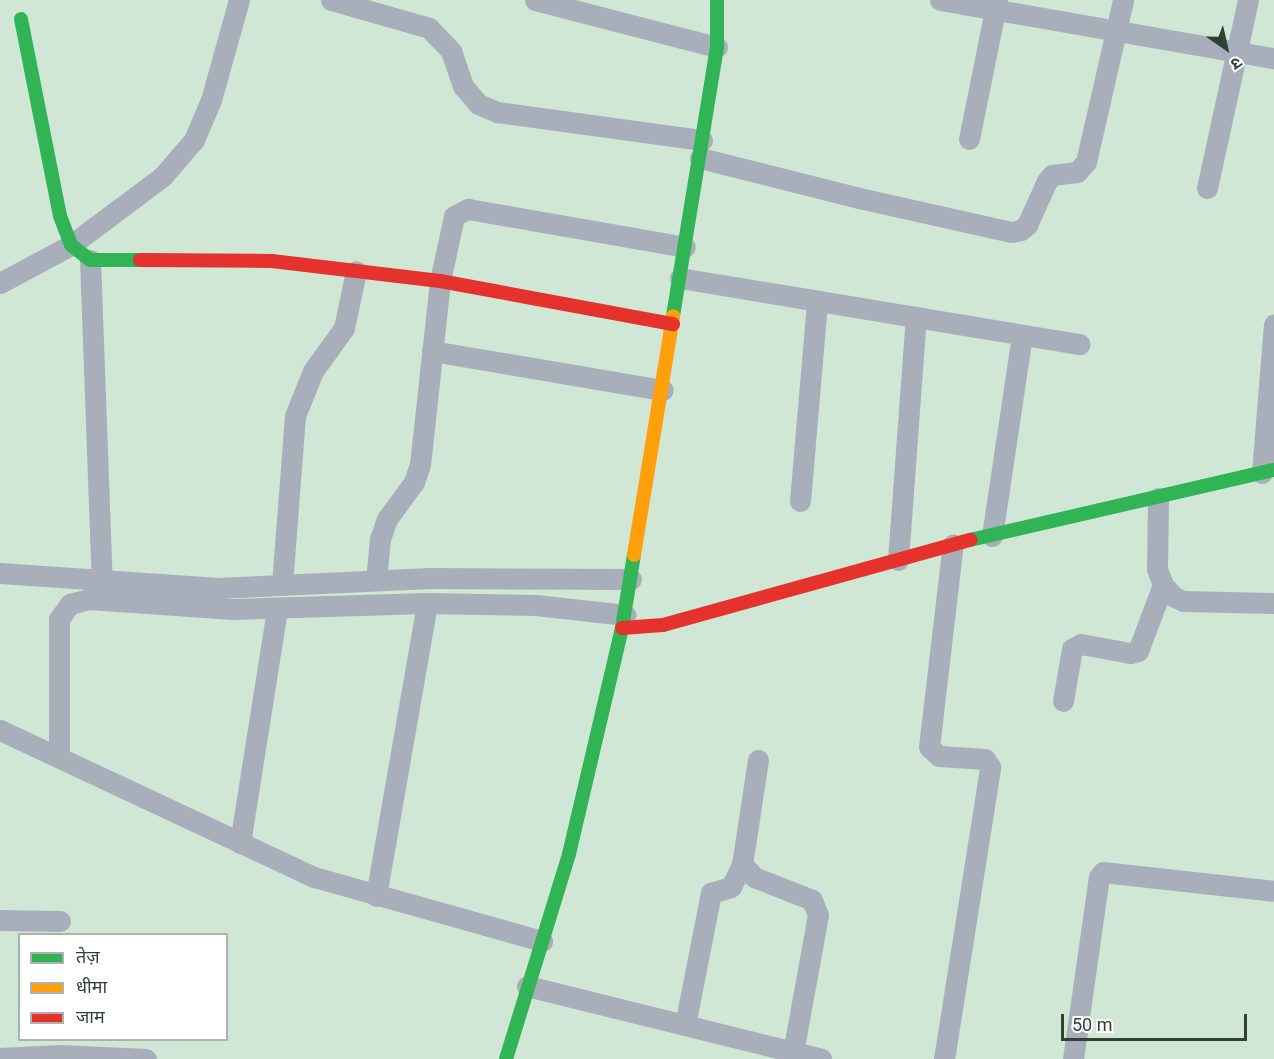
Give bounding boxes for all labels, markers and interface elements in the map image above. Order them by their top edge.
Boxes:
north arrow [1196,18,1256,78]
text: उ [1227,53,1246,74]
legend [18,933,228,1041]
text: तेज़ [76,946,100,967]
text: धीमा [76,976,107,997]
scale bar [1064,1002,1250,1040]
text: जाम [76,1006,105,1027]
text: 50 m [1072,1014,1112,1035]

